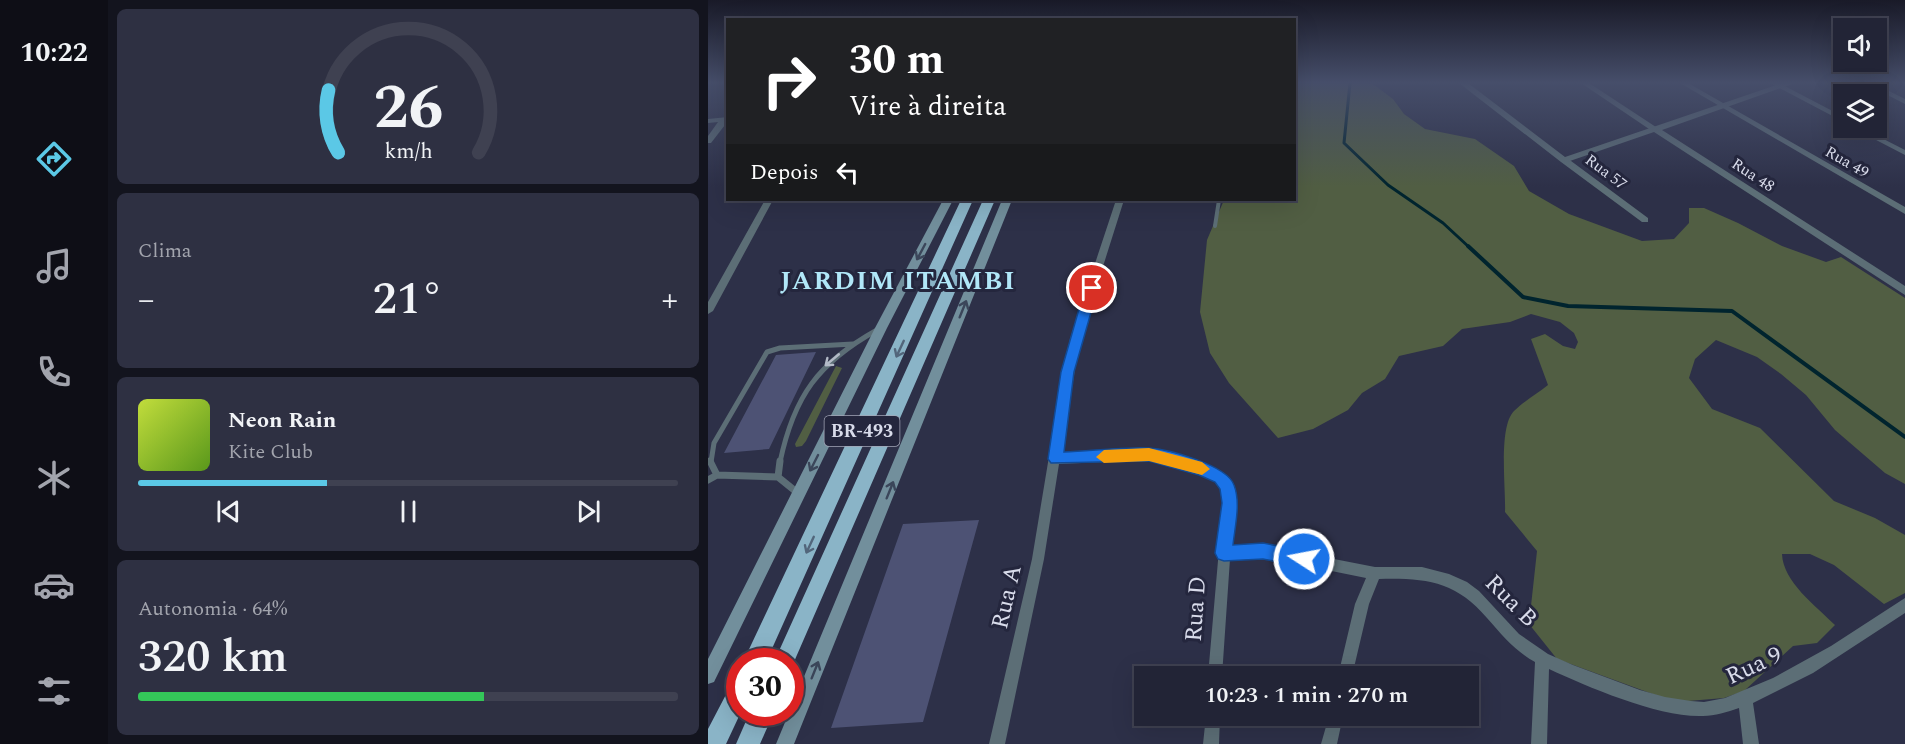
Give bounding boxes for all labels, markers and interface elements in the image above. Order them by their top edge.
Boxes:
map controls [1833,18,1887,138]
button: sound [1833,18,1887,72]
text: 30 m [849,29,944,92]
text: 10:22 [20,32,88,74]
icon: right [750,42,828,120]
text: 26 [373,62,443,157]
button: layers [1833,84,1887,138]
text: Vire à direita [849,86,1006,128]
text: km/h [384,136,432,169]
icon: directions [33,138,75,180]
street label: Rua 49 [1820,140,1874,184]
street label: Rua 57 [1580,148,1632,196]
street label: Rua 48 [1727,152,1779,198]
text: Depois [750,156,819,189]
icon: left [831,156,864,189]
text: Clima [138,236,192,266]
one-way arrow [915,242,926,260]
icon: music [33,245,75,287]
district label: JARDIM ITAMBI [780,261,1016,301]
pin [1066,262,1117,313]
text: 21° [373,265,443,334]
icon: arrive [1075,271,1108,304]
text: − [138,275,155,325]
text: + [662,275,678,325]
one-way arrow [958,301,969,319]
one-way arrow [894,339,906,357]
icon: phone [33,351,75,393]
one-way arrow [824,353,840,366]
text: Neon Rain [228,404,336,437]
road number: BR-493 [824,416,900,446]
text: Kite Club [228,437,313,467]
one-way arrow [808,454,820,472]
icon: climate [33,457,75,499]
one-way arrow [885,481,896,500]
icon: previous [212,495,245,528]
icon: pause [392,495,425,528]
icon: next [572,495,605,528]
position arrow [1272,527,1336,591]
one-way arrow [803,535,815,553]
street label: Rua A [982,561,1032,633]
icon: car [33,564,75,606]
street label: Rua B [1476,566,1546,636]
street label: Rua D [1176,575,1216,643]
text: Autonomia · 64% [138,594,287,624]
text: 320 km [138,623,288,692]
street label: Rua 9 [1720,637,1788,695]
speed limit sign: 30 [726,648,804,726]
one-way arrow [810,662,821,680]
icon: filters [33,670,75,712]
text: 10:23 · 1 min · 270 m [1205,679,1408,712]

